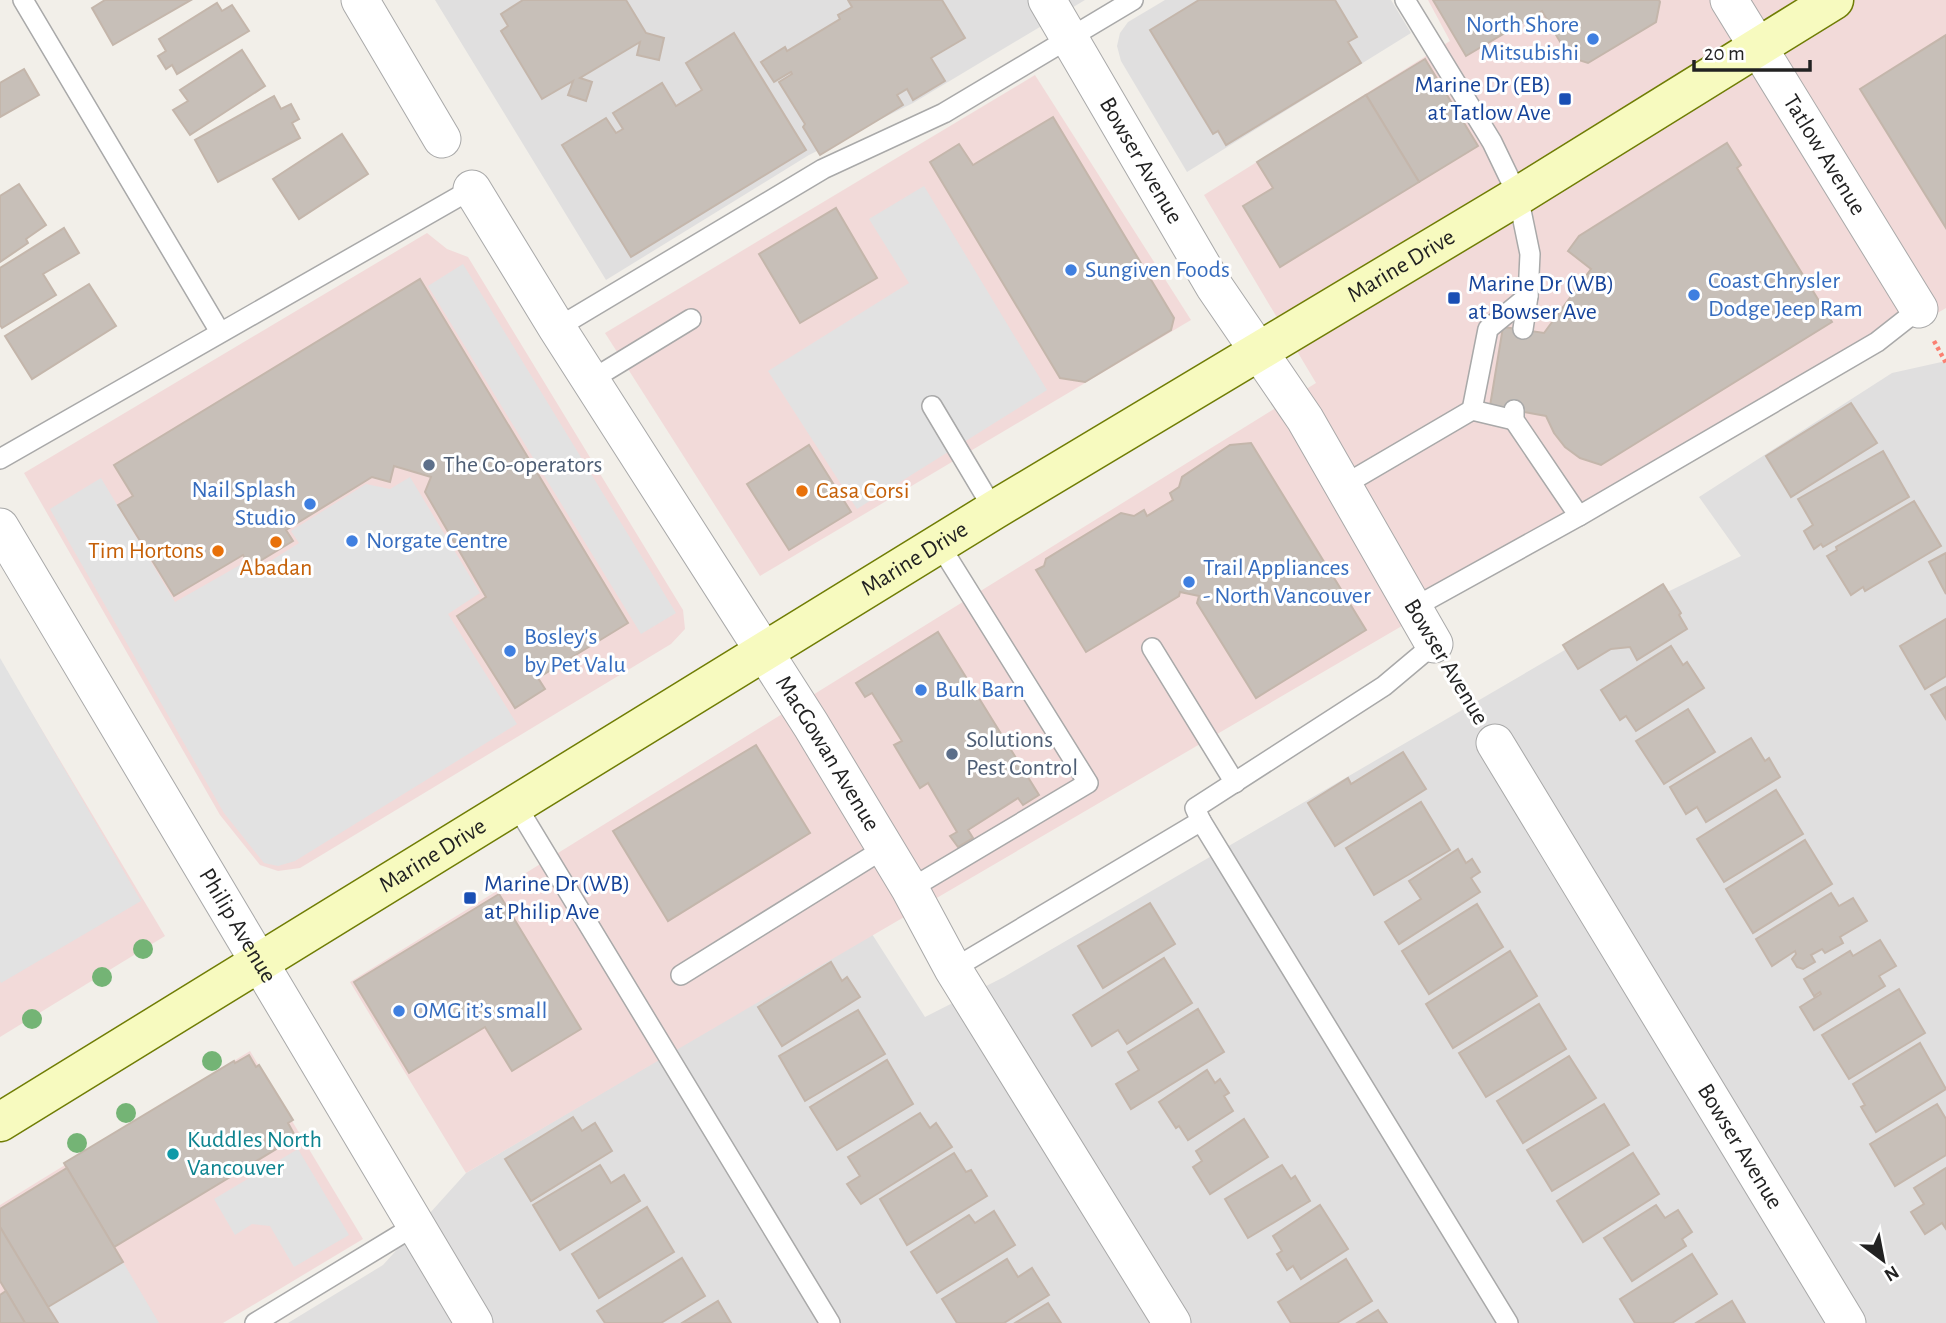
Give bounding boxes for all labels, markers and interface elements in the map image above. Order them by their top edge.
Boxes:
place label: North Shore Mitsubishi [1466,13,1579,65]
scale bar [1694,28,1810,72]
marker: North Shore Mitsubishi [1585,31,1601,47]
text: 20 m [1704,43,1745,64]
place label: Marine Dr (EB) at Tatlow Ave [1415,73,1551,125]
marker: Marine Dr (EB) at Tatlow Ave [1557,91,1573,107]
street label: Tatlow Avenue [1778,91,1870,219]
street label: Bowser Avenue [1095,93,1187,228]
street label: Marine Drive [1343,225,1459,307]
place label: Sungiven Foods [1085,258,1230,282]
marker: Sungiven Foods [1063,262,1079,278]
place label: Coast Chrysler Dodge Jeep Ram [1708,269,1863,321]
place label: Marine Dr (WB) at Bowser Ave [1468,272,1614,324]
marker: Coast Chrysler Dodge Jeep Ram [1686,287,1702,303]
marker: Marine Dr (WB) at Bowser Ave [1446,290,1462,306]
place label: The Co-operators [443,453,602,477]
marker: The Co-operators [421,457,437,473]
place label: Nail Splash Studio [191,478,296,530]
place label: Casa Corsi [816,479,909,503]
marker: Casa Corsi [794,483,810,499]
marker: Nail Splash Studio [302,496,318,512]
street label: Marine Drive [857,517,972,601]
place label: Norgate Centre [366,529,508,553]
marker: Norgate Centre [344,533,360,549]
marker: Abadan [268,534,284,550]
place label: Tim Hortons [88,539,204,563]
marker: Tim Hortons [210,543,226,559]
place label: Abadan [240,556,312,580]
place label: Trail Appliances - North Vancouver [1203,556,1371,608]
marker: Trail Appliances - North Vancouver [1181,574,1197,590]
street label: Bowser Avenue [1399,595,1493,729]
place label: Bosley's by Pet Valu [524,625,626,677]
marker: Bosley's by Pet Valu [502,643,518,659]
street label: MacGowan Avenue [771,671,884,835]
place label: Bulk Barn [935,678,1025,702]
marker: Bulk Barn [913,682,929,698]
place label: Solutions Pest Control [966,728,1078,780]
marker: Solutions Pest Control [944,746,960,762]
street label: Marine Drive [375,814,490,897]
street label: Philip Avenue [194,864,281,987]
place label: Marine Dr (WB) at Philip Ave [484,872,630,924]
marker: Marine Dr (WB) at Philip Ave [462,890,478,906]
place label: OMG it’s small [413,999,547,1023]
marker: OMG it’s small [391,1003,407,1019]
street label: Bowser Avenue [1693,1080,1787,1213]
place label: Kuddles North Vancouver [187,1128,322,1180]
marker: Kuddles North Vancouver [165,1146,181,1162]
north arrow [1848,1225,1918,1295]
text: N [1881,1262,1902,1285]

